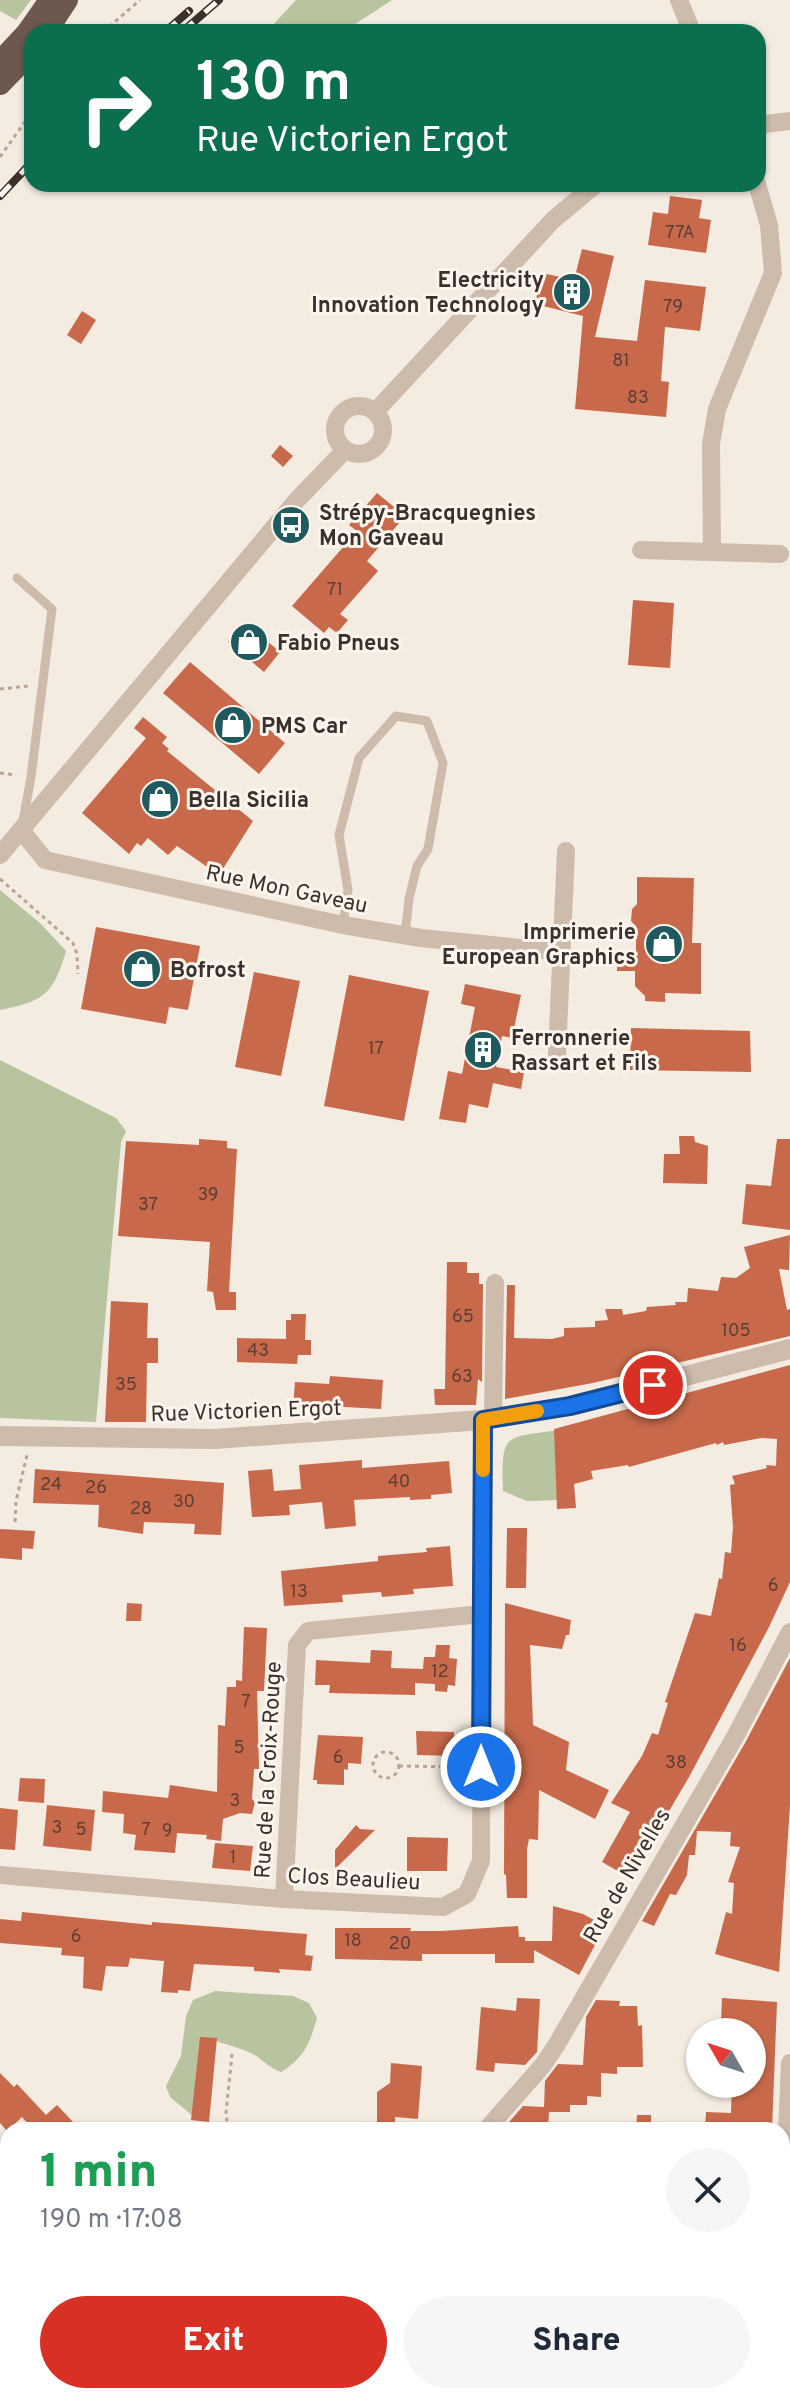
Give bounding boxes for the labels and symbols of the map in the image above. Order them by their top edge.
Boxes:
house number: 77A [665,222,695,245]
place label: Electricity Innovation Technology [311,268,544,320]
building icon: Electricity Innovation Technology [551,271,593,313]
house number: 79 [663,296,683,319]
house number: 81 [612,350,630,373]
house number: 83 [627,387,649,410]
place label: Strépy-Bracquegnies Mon Gaveau [319,501,536,553]
bus stop icon: Strépy-Bracquegnies Mon Gaveau [270,504,312,546]
house number: 71 [327,579,343,602]
shop icon: Fabio Pneus [228,621,270,663]
place label: Fabio Pneus [277,631,400,658]
shop icon: PMS Car [212,704,254,746]
place label: PMS Car [261,714,347,741]
shop icon: Bella Sicilia [139,778,181,820]
place label: Bella Sicilia [188,788,309,815]
street label: Rue Mon Gaveau [203,860,370,921]
place label: Imprimerie European Graphics [442,920,636,972]
shop icon: Imprimerie European Graphics [643,923,685,965]
shop icon: Bofrost [121,948,163,990]
place label: Bofrost [170,958,246,985]
place label: Ferronnerie Rassart et Fils [511,1026,658,1078]
building icon: Ferronnerie Rassart et Fils [462,1029,504,1071]
house number: 17 [368,1038,384,1061]
house number: 39 [197,1184,219,1207]
house number: 37 [138,1194,158,1217]
house number: 65 [452,1306,474,1329]
house number: 105 [721,1320,751,1343]
house number: 43 [247,1340,269,1363]
pin [619,1351,687,1419]
house number: 63 [451,1366,473,1389]
house number: 35 [115,1374,137,1397]
street label: Rue Victorien Ergot [150,1396,342,1429]
house number: 40 [388,1471,410,1494]
house number: 24 [40,1474,62,1497]
house number: 26 [85,1477,107,1500]
house number: 30 [173,1491,195,1514]
house number: 28 [130,1498,152,1521]
house number: 6 [768,1575,778,1598]
house number: 13 [290,1581,308,1604]
house number: 16 [729,1635,747,1658]
street label: Rue de la Croix-Rouge [250,1661,289,1880]
house number: 12 [431,1661,449,1684]
house number: 7 [241,1691,251,1714]
position arrow [439,1725,523,1809]
house number: 5 [233,1737,245,1760]
house number: 6 [333,1747,343,1770]
house number: 38 [665,1752,687,1775]
house number: 3 [230,1790,240,1813]
street label: Rue de Nivelles [579,1804,678,1948]
house number: 3 [52,1817,62,1840]
house number: 5 [75,1819,87,1842]
house number: 7 [141,1819,151,1842]
house number: 9 [162,1820,172,1843]
house number: 1 [230,1847,236,1870]
street label: Clos Beaulieu [287,1864,421,1897]
house number: 6 [71,1926,81,1949]
house number: 18 [344,1930,362,1953]
house number: 20 [389,1933,411,1956]
north arrow [686,2018,766,2098]

